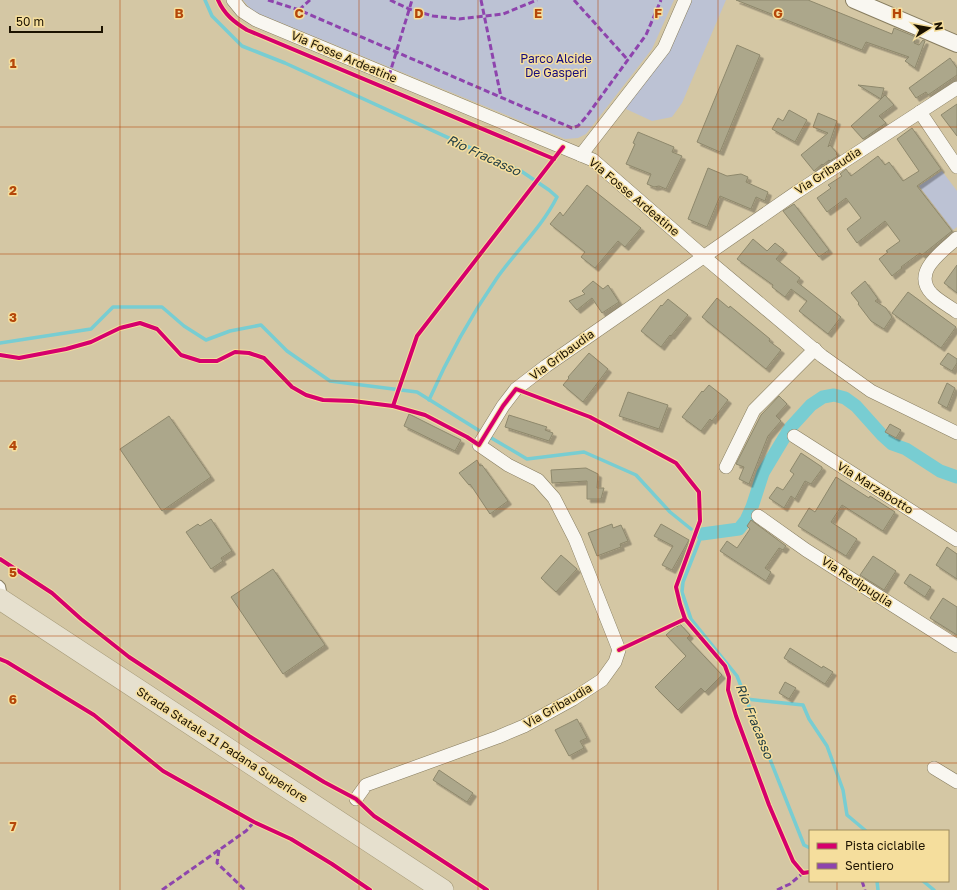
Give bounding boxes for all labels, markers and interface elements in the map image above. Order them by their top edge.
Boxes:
text: B [174,5,184,21]
text: C [294,5,304,21]
text: D [414,5,424,21]
text: E [534,5,542,21]
text: F [654,5,662,21]
text: G [773,5,783,21]
text: H [892,5,902,21]
scale bar [10,8,102,34]
north arrow [909,8,949,48]
text: 50 m [16,14,44,29]
text: N [932,21,946,31]
street label: Via Fosse Ardeatine [289,27,400,86]
park label: Parco Alcide De Gasperi [520,51,592,80]
text: 1 [10,55,17,71]
water label: Rio Fracasso [445,131,524,180]
street label: Via Gribaudia [792,144,864,198]
street label: Via Fosse Ardeatine [586,154,683,239]
text: 2 [9,182,17,198]
text: 3 [9,309,17,325]
street label: Via Gribaudia [526,326,597,383]
text: 4 [9,437,17,453]
street label: Via Marzabotto [834,458,916,517]
street label: Via Redipuglia [819,553,896,610]
text: 5 [9,564,17,580]
street label: Via Gribaudia [521,680,594,731]
water label: Rio Fracasso [733,681,778,762]
street label: Strada Statale 11 Padana Superiore [134,683,311,806]
text: 6 [9,691,17,707]
text: 7 [9,818,17,834]
legend [809,830,949,882]
text: Pista ciclabile [845,838,925,853]
text: Sentiero [845,858,894,873]

